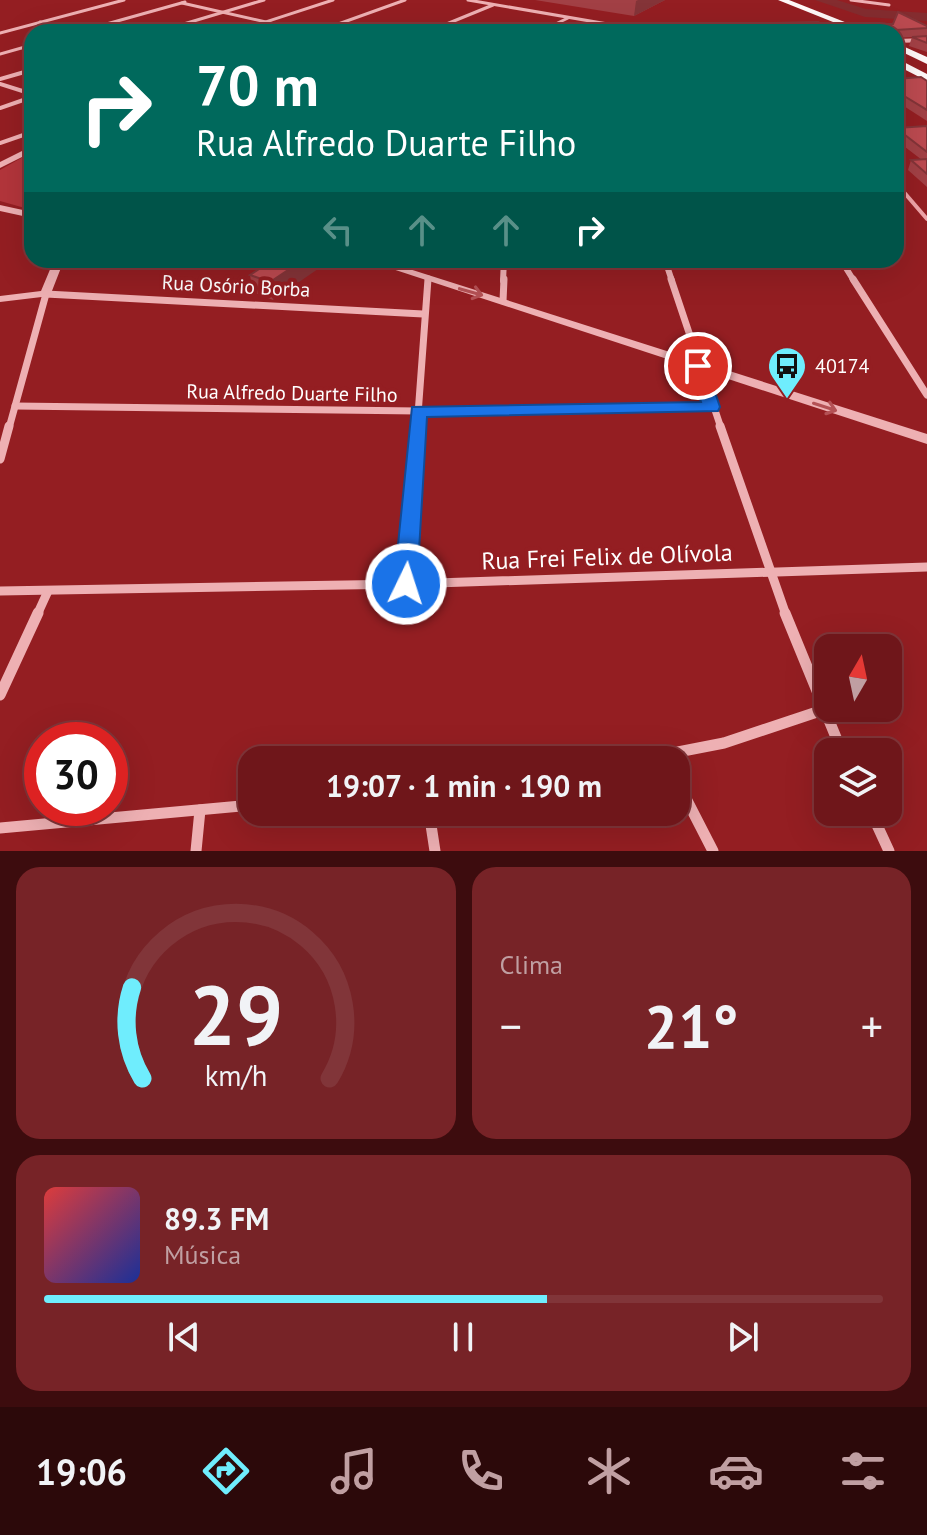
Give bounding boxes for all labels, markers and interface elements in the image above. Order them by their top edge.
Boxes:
text: 70 m [196,49,319,121]
icon: right [64,56,168,160]
text: Rua Alfredo Duarte Filho [196,119,576,166]
icon: left [316,208,360,252]
icon: ahead [400,208,444,252]
icon: ahead [484,208,528,252]
icon: right [568,208,612,252]
street label: Rua Osório Borba [161,269,311,303]
one-way arrow [458,285,484,300]
pin [664,332,732,400]
icon: arrive [676,344,720,388]
bus stop icon: 40174 [766,345,808,400]
place label: 40174 [815,353,870,379]
street label: Rua Alfredo Duarte Filho [186,378,398,408]
one-way arrow [812,401,837,415]
street label: Rua Frei Felix de Olívola [481,537,733,576]
position arrow [364,542,448,626]
north arrow [814,634,902,722]
map controls [814,634,902,826]
speed limit sign: 30 [24,722,128,826]
button: layers [814,738,902,826]
text: 19:07 · 1 min · 190 m [326,766,602,805]
text: Clima [500,948,563,981]
text: 29 [189,960,283,1068]
text: 21° [644,987,738,1065]
text: − [500,997,522,1054]
text: + [861,997,883,1054]
text: km/h [204,1057,267,1094]
text: 89.3 FM [164,1199,269,1238]
text: Música [164,1238,241,1271]
icon: previous [162,1315,206,1359]
icon: pause [441,1315,485,1359]
icon: next [721,1315,765,1359]
icon: directions [198,1443,254,1499]
icon: music [326,1443,382,1499]
icon: phone [453,1443,509,1499]
icon: climate [581,1443,637,1499]
icon: car [708,1443,764,1499]
icon: filters [835,1443,891,1499]
text: 19:06 [36,1448,127,1495]

